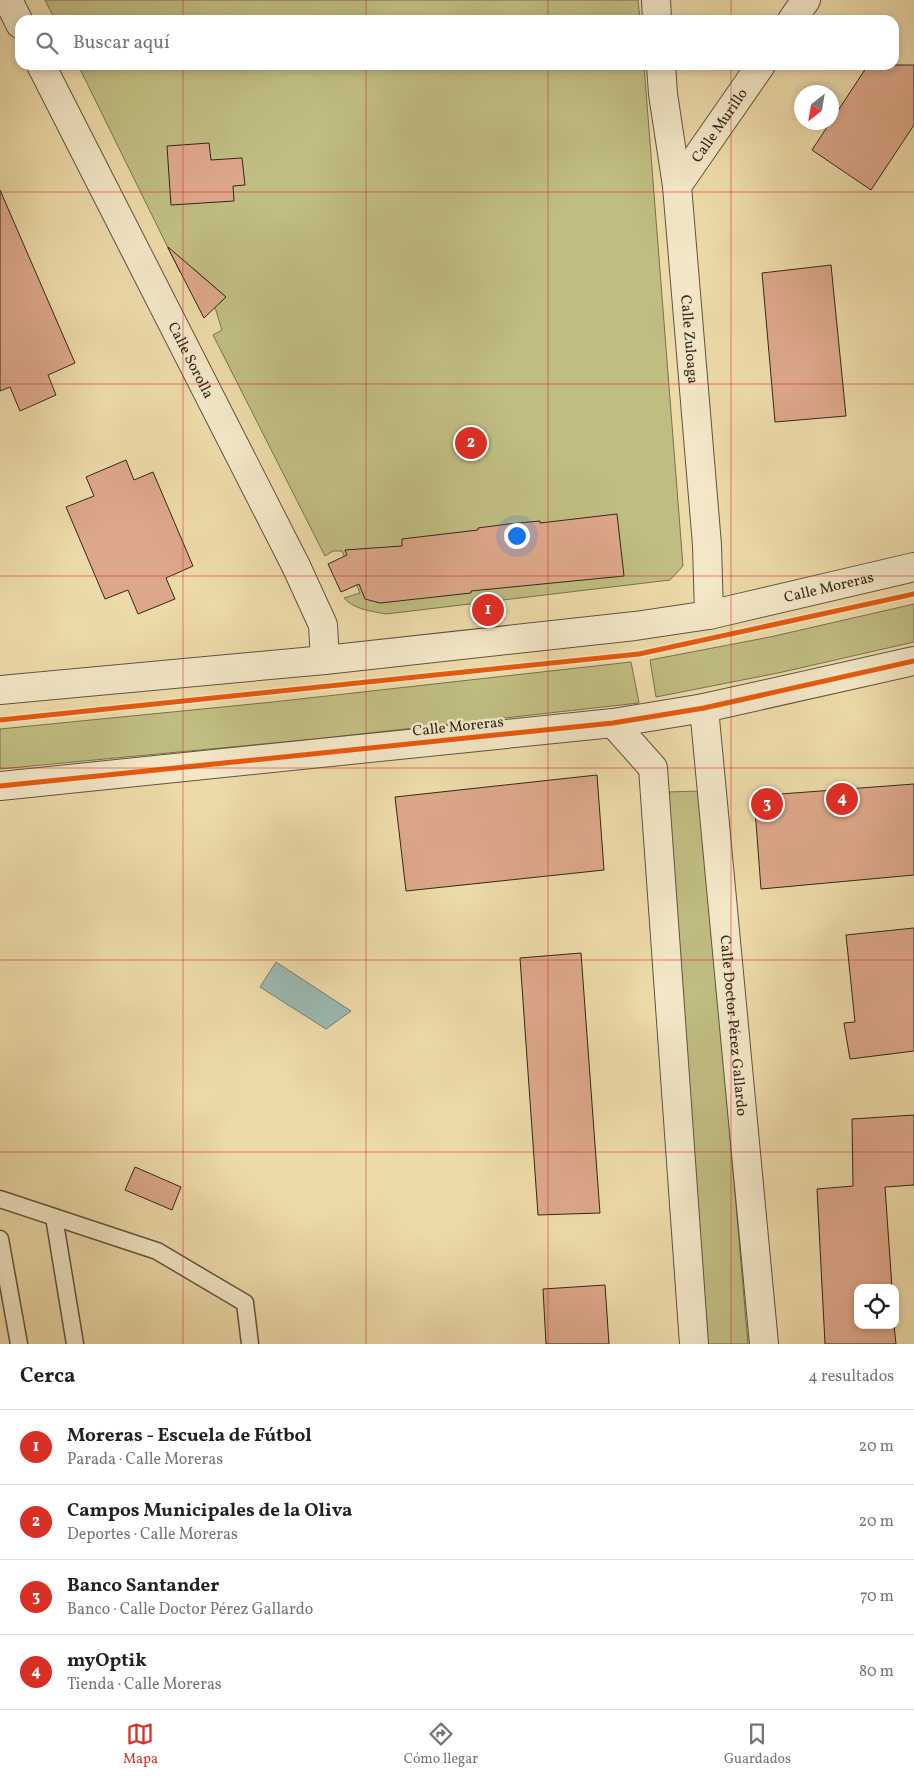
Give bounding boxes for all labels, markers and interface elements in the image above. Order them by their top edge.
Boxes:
search box [15,15,899,70]
icon: search [33,29,61,57]
text: Buscar aquí [73,30,170,56]
street label: Calle Murillo [687,85,754,168]
north arrow [794,85,839,130]
street label: Calle Zuloaga [674,294,703,385]
street label: Calle Sorolla [162,319,218,403]
pin: 2 [455,424,487,462]
your location [504,523,530,549]
street label: Calle Moreras [782,568,876,609]
pin: 1 [472,591,504,629]
street label: Calle Moreras [412,712,505,743]
pin: 4 [826,780,858,818]
pin: 3 [751,785,783,823]
street label: Calle Doctor Pérez Gallardo [713,934,751,1117]
map controls [854,1284,899,1329]
button: locate [854,1284,899,1329]
text: Cerca [20,1362,75,1391]
text: 4 resultados [808,1366,894,1388]
text: Moreras - Escuela de Fútbol [67,1423,312,1449]
text: 1 [33,1436,39,1458]
text: 20 m [859,1436,894,1458]
text: Parada · Calle Moreras [67,1449,223,1471]
text: Campos Municipales de la Oliva [67,1498,352,1524]
text: 2 [32,1511,40,1533]
text: 20 m [859,1511,894,1533]
text: Deportes · Calle Moreras [67,1524,238,1546]
text: Banco Santander [67,1573,219,1599]
text: 3 [32,1586,40,1608]
text: 70 m [860,1586,894,1608]
text: Banco · Calle Doctor Pérez Gallardo [67,1599,313,1621]
text: myOptik [67,1648,147,1674]
text: 4 [31,1661,41,1683]
text: 80 m [859,1661,894,1683]
text: Tienda · Calle Moreras [67,1674,222,1696]
tab: Mapa [123,1720,158,1769]
tab: Cómo llegar [404,1720,478,1769]
tab: Guardados [724,1720,791,1769]

